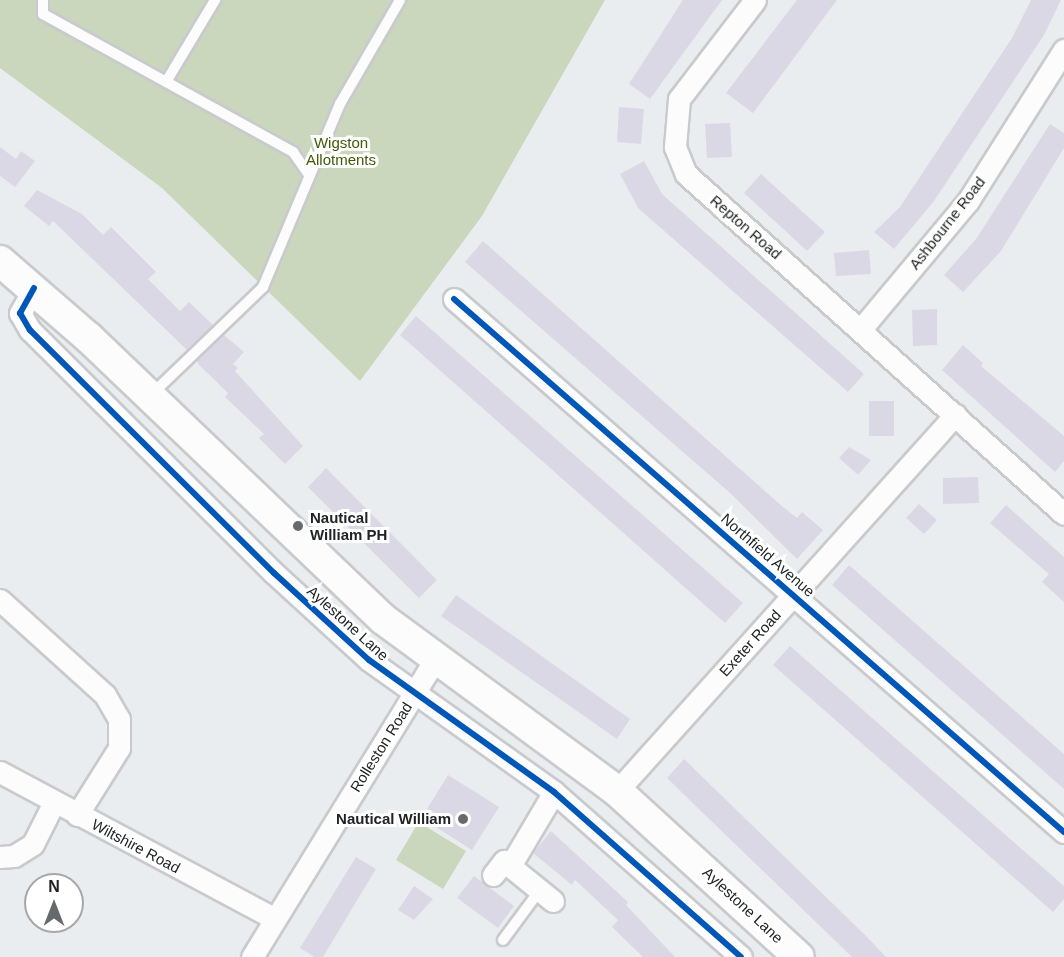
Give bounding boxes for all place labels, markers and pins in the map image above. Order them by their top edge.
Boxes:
place label: Nautical William PH [310,508,387,543]
marker: Nautical William PH [291,519,305,533]
place label: Nautical William [336,810,451,828]
marker: Nautical William [456,812,470,826]

